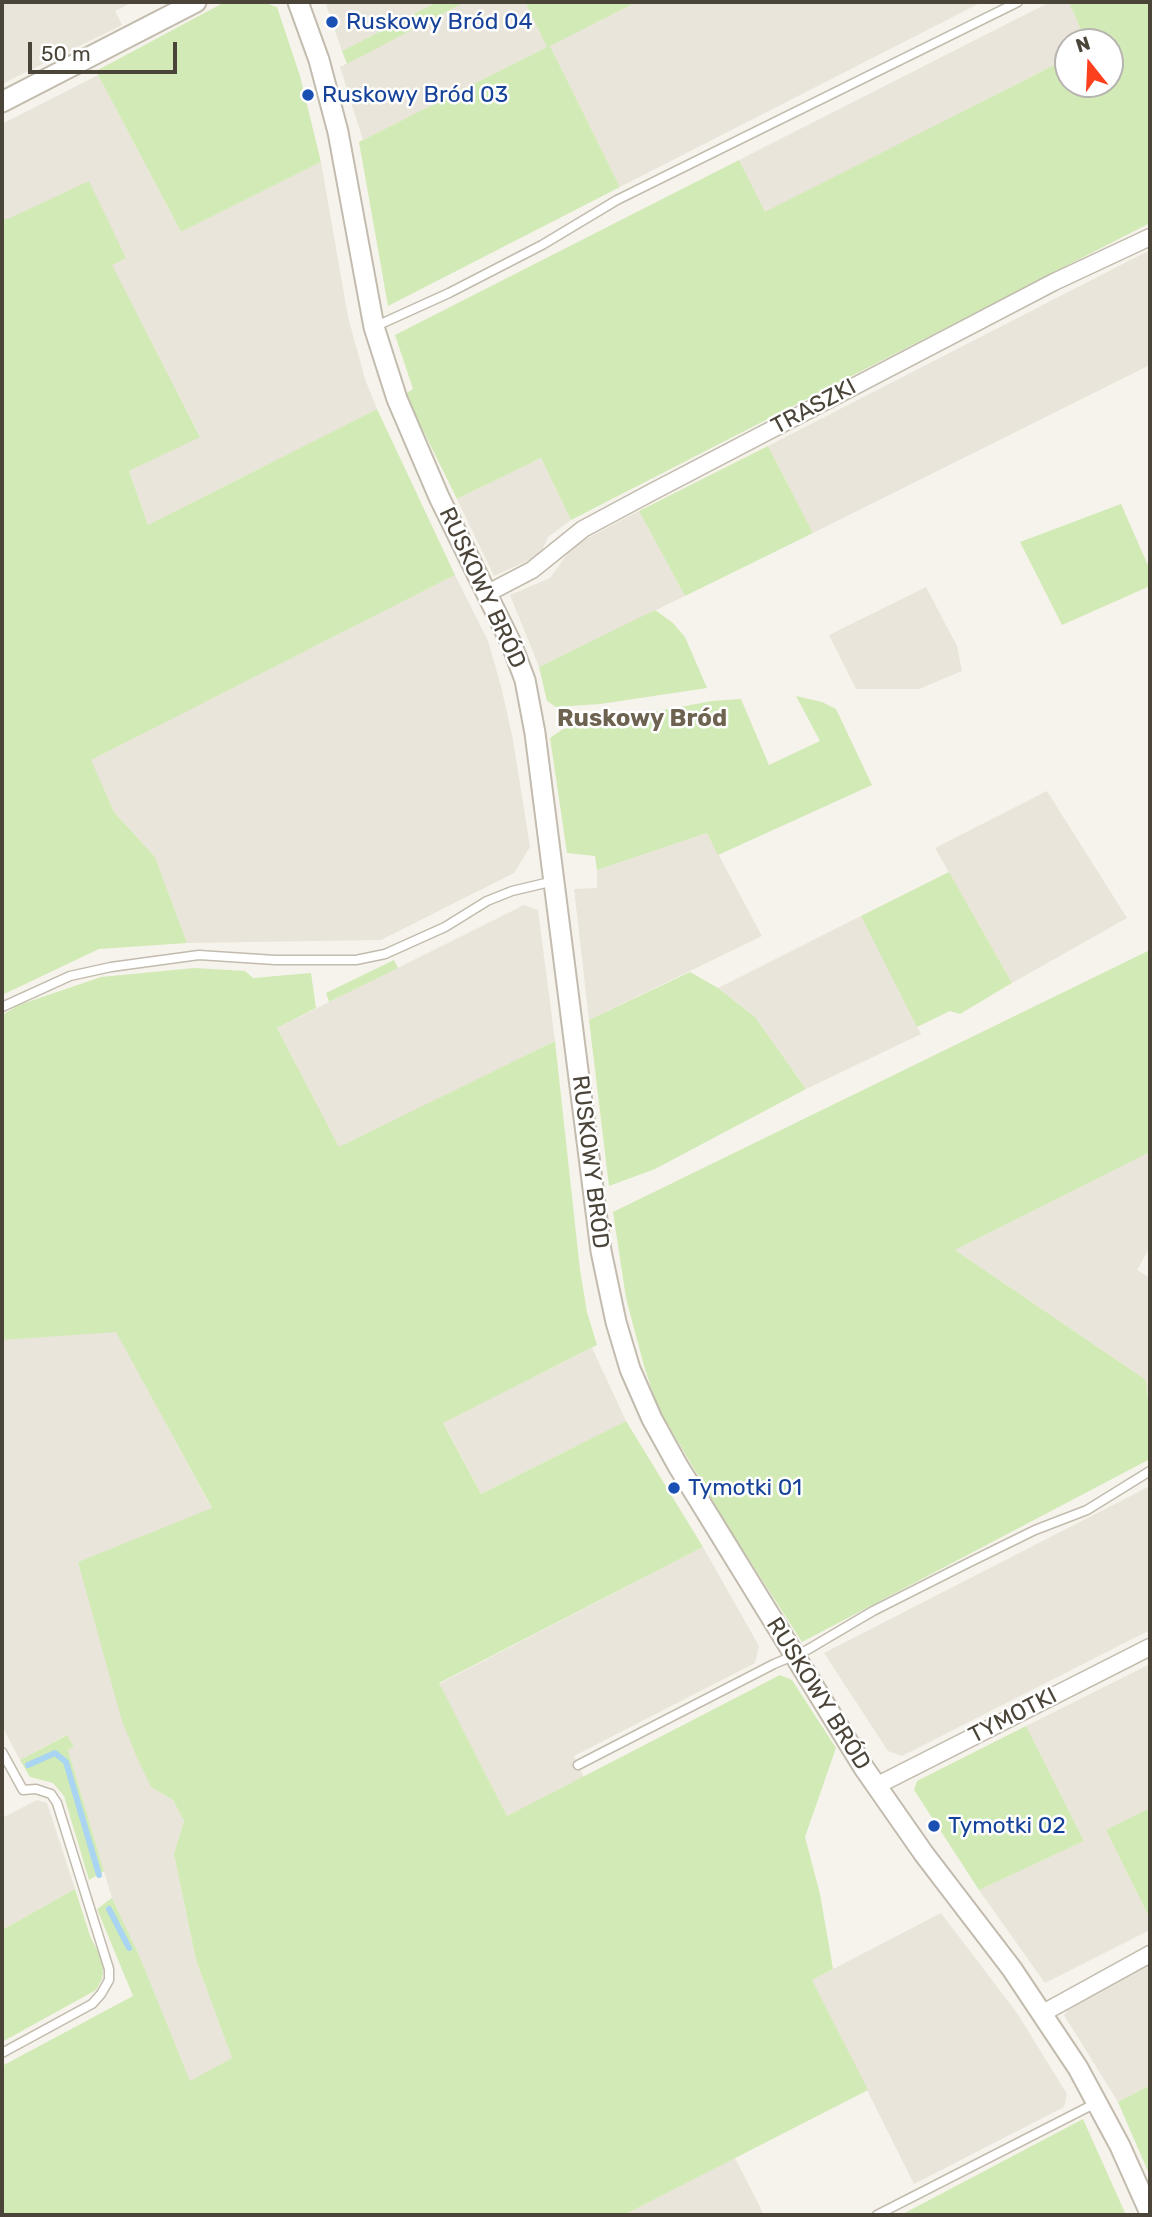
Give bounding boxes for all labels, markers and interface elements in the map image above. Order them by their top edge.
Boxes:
place label: Ruskowy Bród 04 [346,8,533,36]
marker: Ruskowy Bród 04 [324,14,340,30]
scale bar [32,28,180,72]
north arrow [1054,28,1124,98]
text: N [1073,31,1093,58]
text: 50 m [41,41,91,66]
place label: Ruskowy Bród 03 [322,81,508,109]
marker: Ruskowy Bród 03 [300,87,316,103]
street label: TRASZKI [767,373,861,441]
street label: RUSKOWY BRÓD [433,503,531,673]
district label: Ruskowy Bród [557,705,727,733]
street label: RUSKOWY BRÓD [566,1074,614,1250]
place label: Tymotki 01 [688,1474,802,1502]
marker: Tymotki 01 [666,1480,682,1496]
street label: RUSKOWY BRÓD [760,1613,876,1775]
street label: TYMOTKI [964,1682,1062,1750]
place label: Tymotki 02 [948,1812,1066,1840]
marker: Tymotki 02 [926,1818,942,1834]

